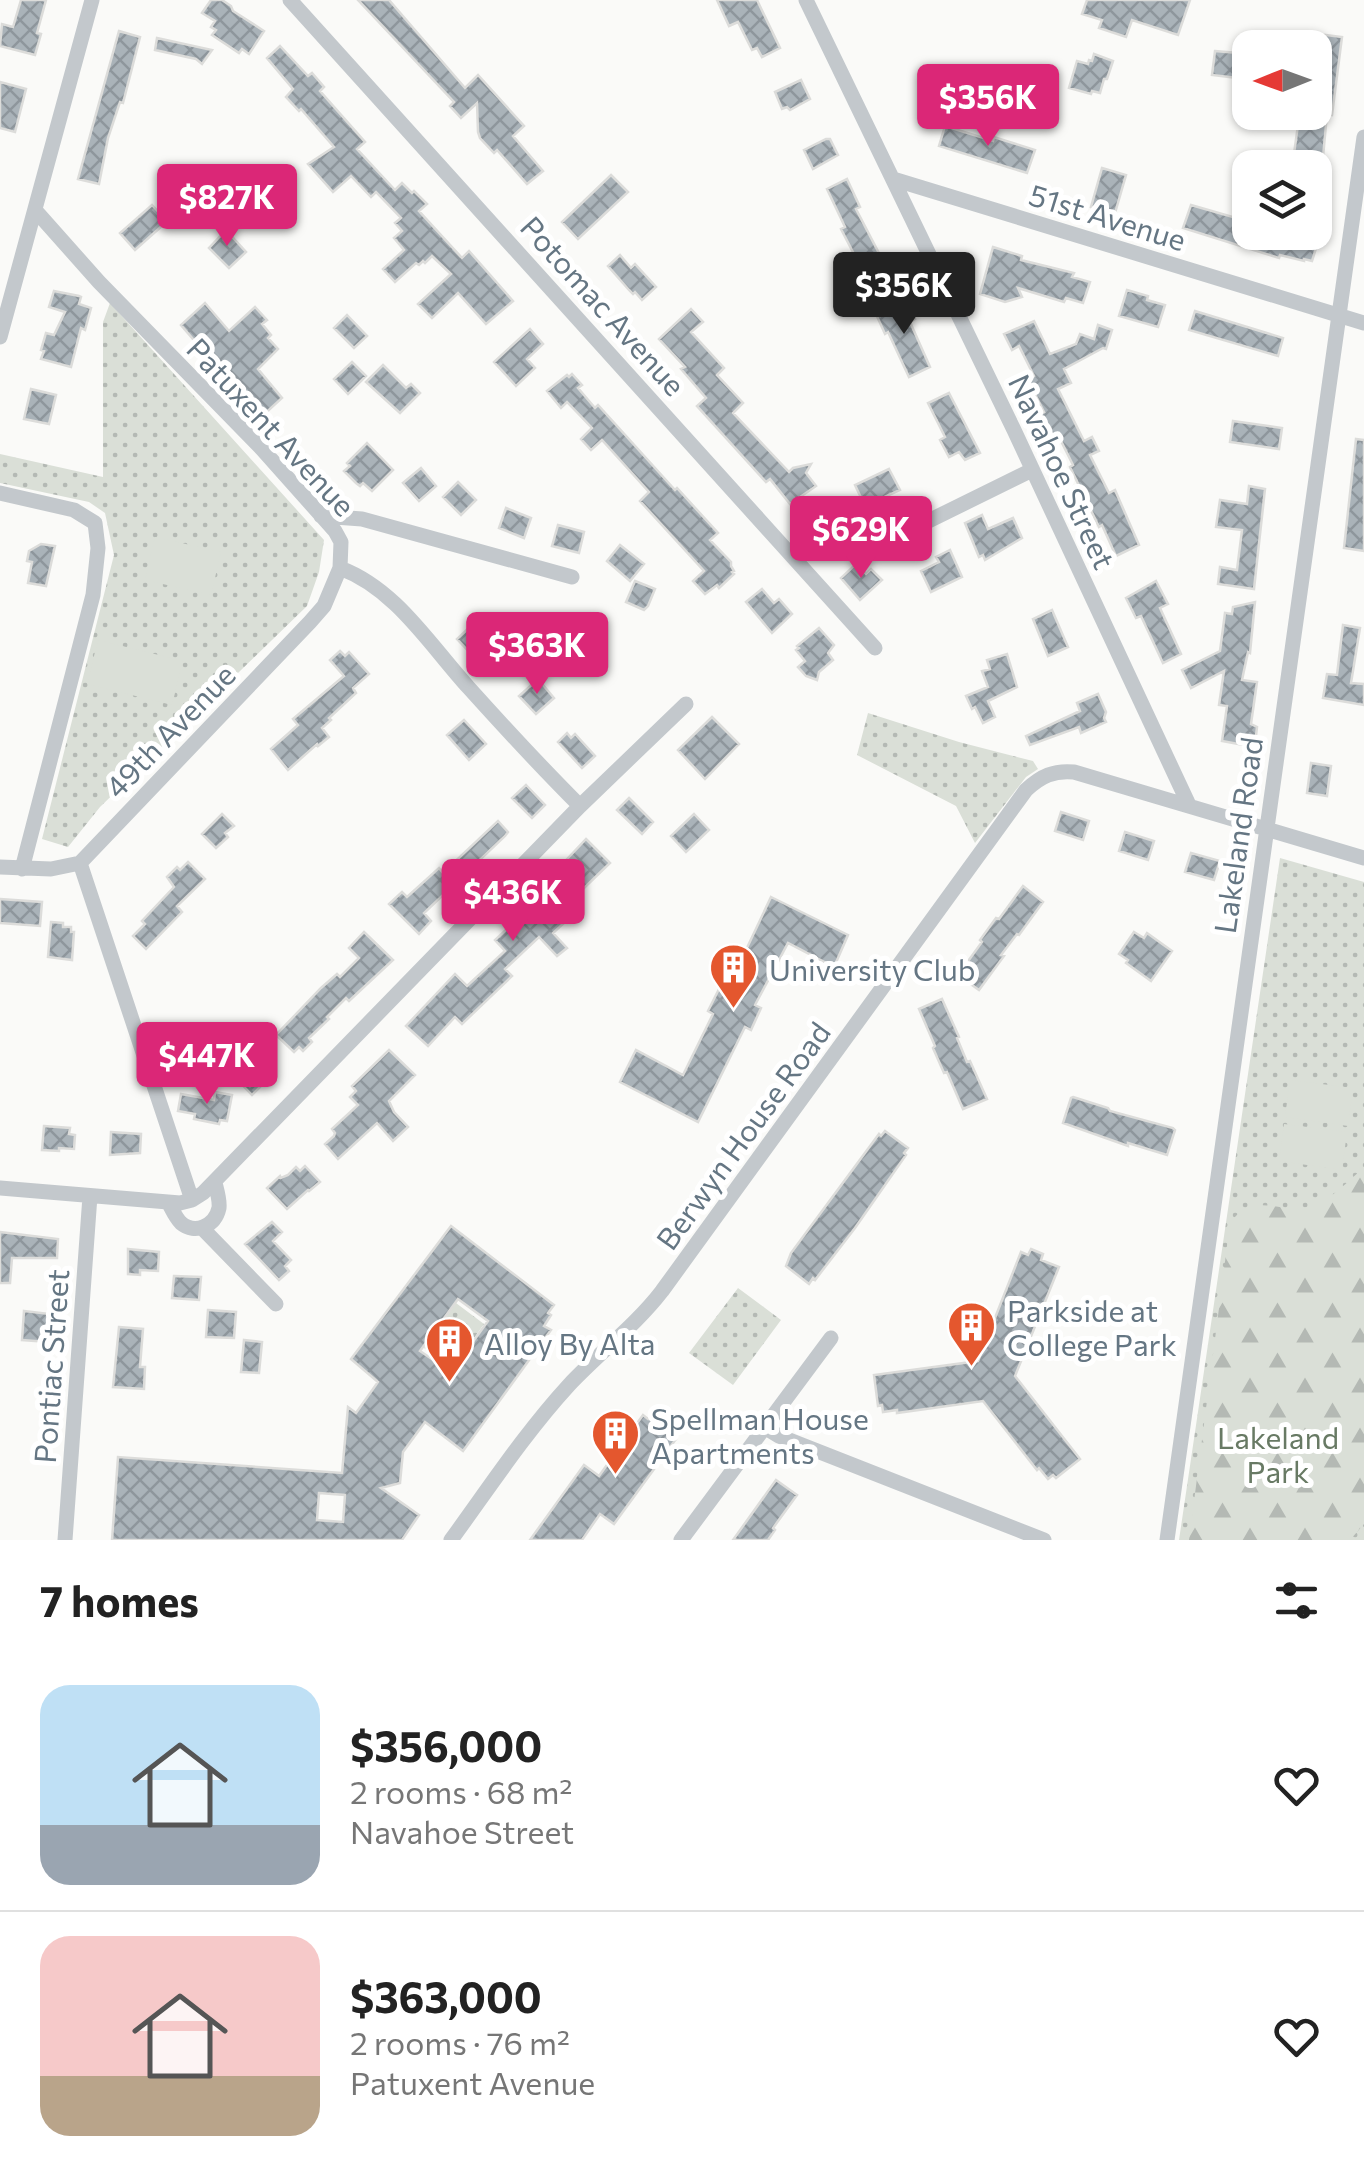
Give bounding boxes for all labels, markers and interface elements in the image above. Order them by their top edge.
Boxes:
north arrow [1232,30,1332,130]
map controls [1232,30,1332,250]
pin: $356K [918,64,1058,149]
text: $356K [939,76,1037,116]
button: layers [1232,150,1332,250]
pin: $827K [157,164,297,249]
street label: 51st Avenue [1025,175,1191,257]
text: $827K [179,176,275,216]
street label: Potomac Avenue [514,208,694,402]
pin: $356K [834,252,974,337]
text: $356K [855,264,953,304]
street label: Patuxent Avenue [180,329,364,523]
street label: Navahoe Street [1002,368,1124,574]
pin: $629K [791,496,931,581]
text: $629K [812,508,910,548]
pin: $363K [467,612,607,697]
text: $363K [488,624,586,664]
street label: 49th Avenue [96,655,242,805]
street label: Lakeland Road [1205,734,1269,936]
pin: $436K [443,859,583,944]
text: $436K [464,871,562,911]
building icon: University Club [708,942,760,1010]
place label: University Club [769,950,976,987]
street label: Berwyn House Road [647,1014,837,1256]
pin: $447K [137,1022,277,1107]
text: $447K [159,1034,255,1074]
street label: Pontiac Street [25,1268,75,1464]
place label: Parkside at College Park [1007,1291,1177,1362]
building icon: Parkside at College Park [946,1300,998,1368]
building icon: Alloy By Alta [423,1316,475,1384]
place label: Alloy By Alta [484,1324,655,1361]
place label: Spellman House Apartments [651,1399,869,1470]
building icon: Spellman House Apartments [590,1408,642,1476]
park label: Lakeland Park [1217,1418,1339,1489]
icon: filters [1269,1573,1324,1628]
text: 7 homes [40,1574,199,1626]
text: $356,000 [350,1719,542,1771]
icon: home [120,1725,240,1845]
icon: heart [1269,1758,1324,1813]
text: 2 rooms · 68 m² [350,1771,572,1811]
text: Navahoe Street [350,1811,574,1851]
text: $363,000 [350,1970,542,2022]
icon: home [120,1976,240,2096]
icon: heart [1269,2009,1324,2064]
text: 2 rooms · 76 m² [350,2022,570,2062]
text: Patuxent Avenue [350,2062,595,2102]

